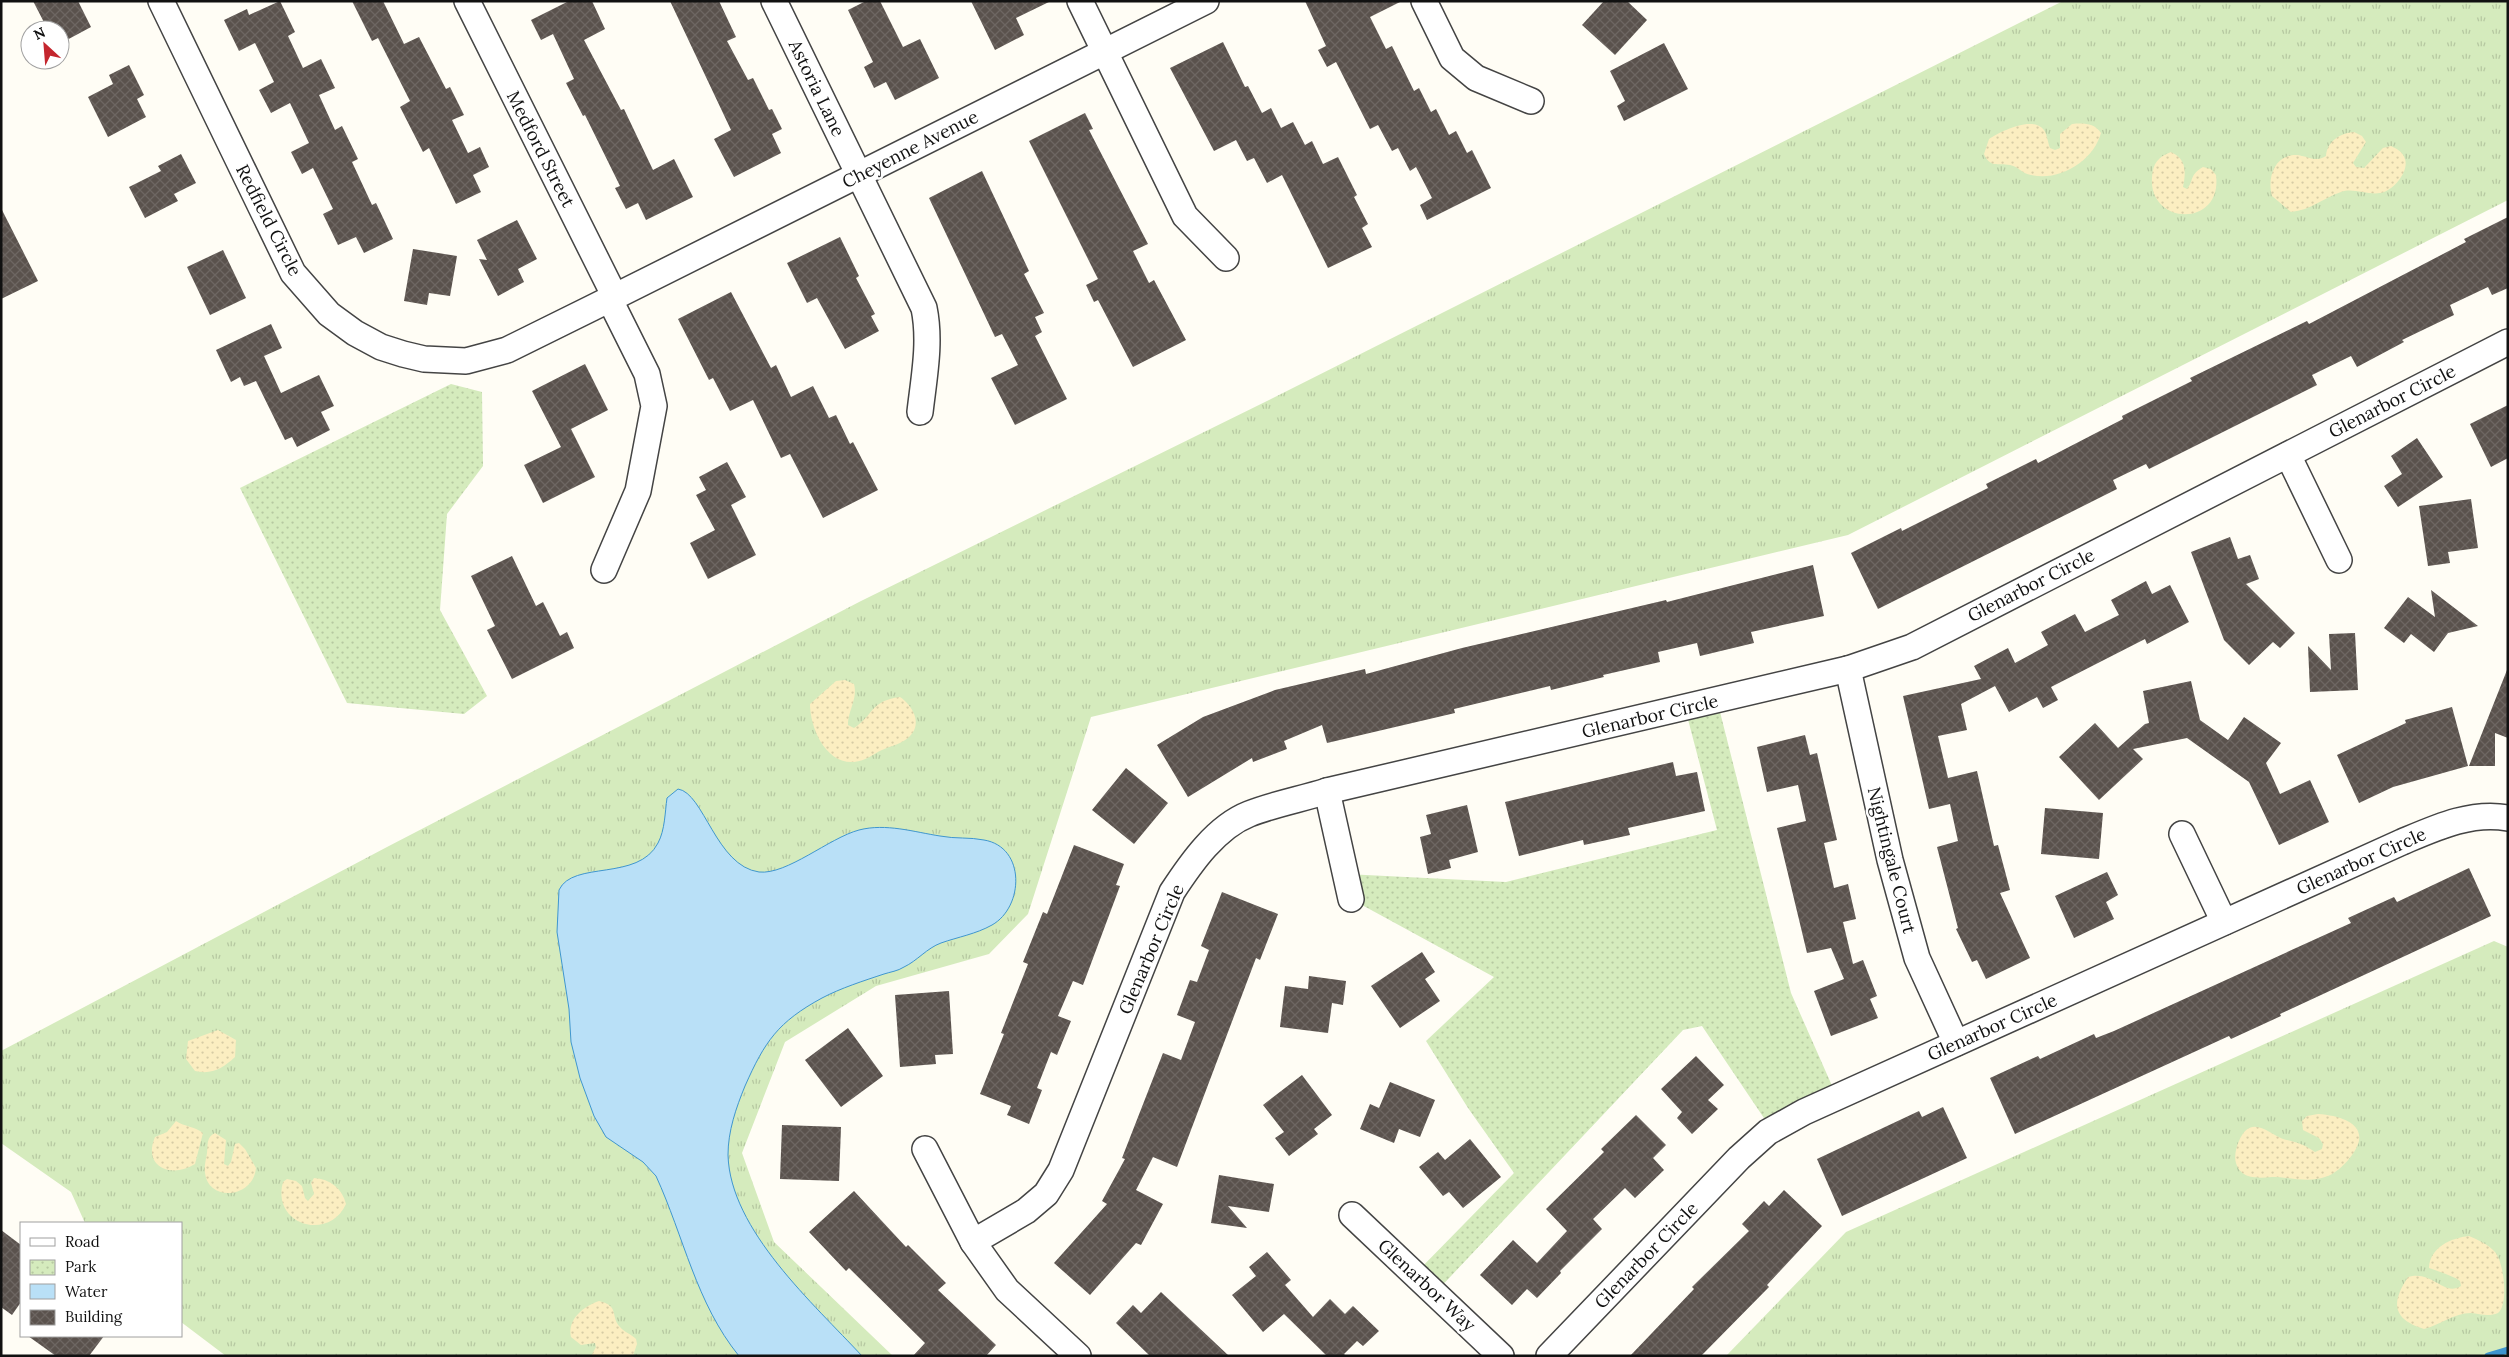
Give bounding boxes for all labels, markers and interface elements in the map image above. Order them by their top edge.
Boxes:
north arrow [20,20,70,70]
text: N [30,23,48,44]
street label: Astoria Lane [783,35,850,140]
street label: Medford Street [502,87,580,211]
street label: Cheyenne Avenue [838,105,982,193]
street label: Redfield Circle [231,160,307,280]
street label: Glenarbor Circle [2325,359,2460,443]
street label: Glenarbor Circle [1964,543,2099,627]
street label: Glenarbor Circle [1580,689,1721,743]
street label: Nightingale Court [1863,784,1921,936]
street label: Glenarbor Circle [2293,822,2430,900]
street label: Glenarbor Circle [1113,880,1189,1018]
street label: Glenarbor Circle [1924,988,2061,1066]
street label: Glenarbor Circle [1589,1197,1703,1313]
legend [20,1222,182,1337]
text: Road [65,1232,100,1251]
street label: Glenarbor Way [1373,1234,1481,1337]
text: Park [65,1257,96,1276]
text: Water [65,1282,108,1301]
text: Building [65,1307,123,1326]

